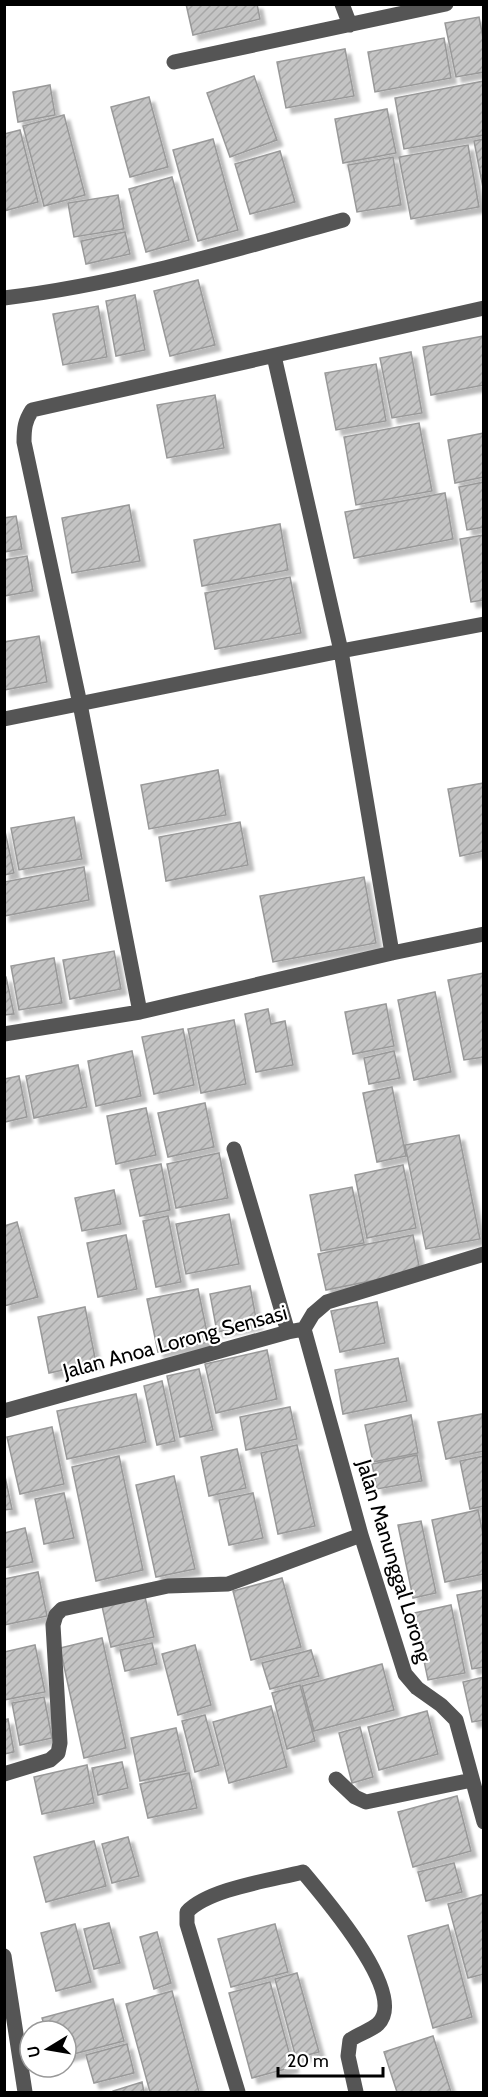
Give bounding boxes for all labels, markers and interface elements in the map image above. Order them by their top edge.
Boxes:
street label: Jalan Anoa Lorong Sensasi [59,1300,290,1384]
street label: Jalan Manunggal Lorong [351,1455,437,1666]
north arrow [18,2019,78,2079]
scale bar [278,2040,383,2078]
text: U [23,2044,44,2059]
text: 20 m [287,2050,329,2072]

